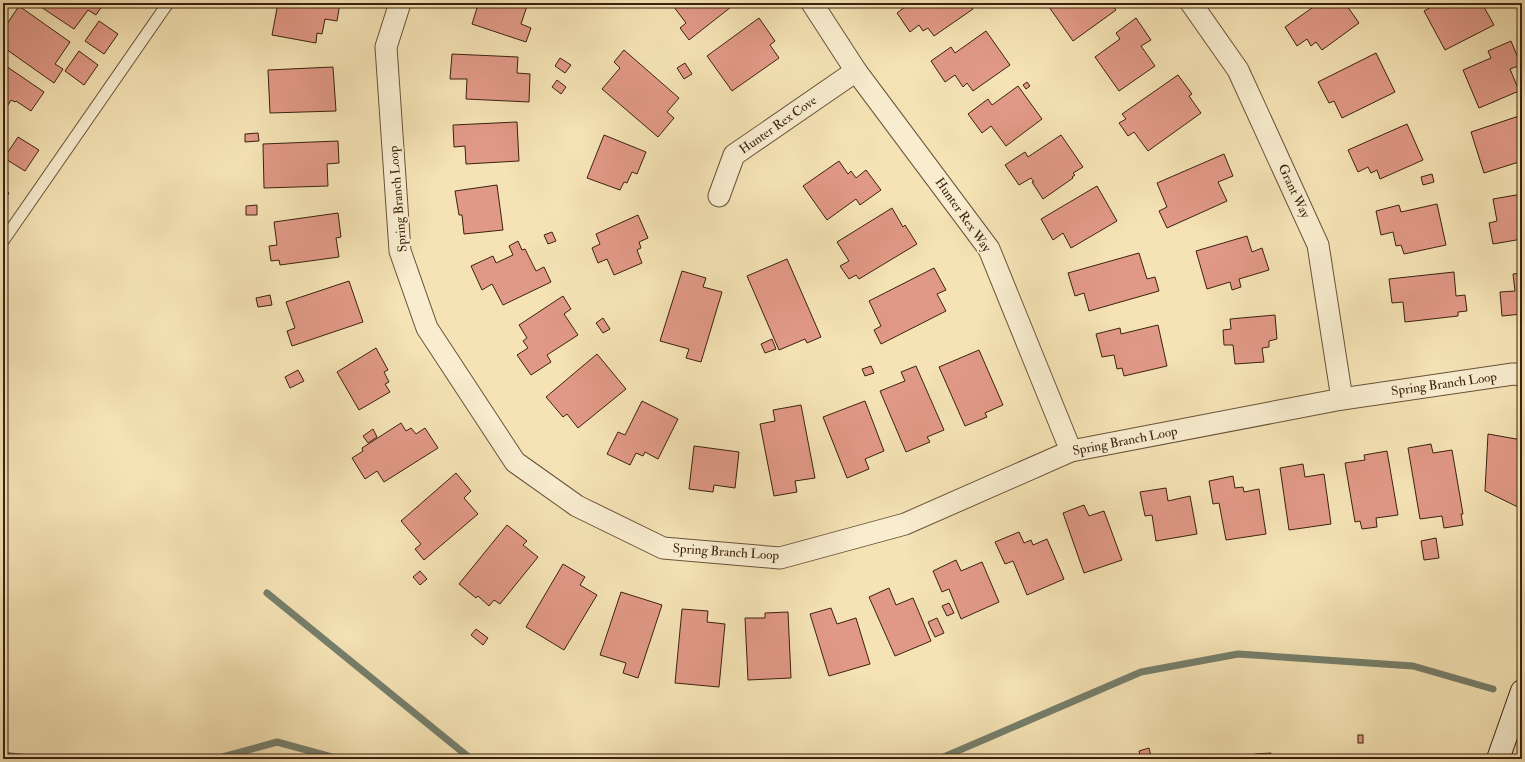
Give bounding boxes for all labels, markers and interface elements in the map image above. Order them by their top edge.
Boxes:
street label: Hunter Rex Cove [736,92,820,158]
street label: Spring Branch Loop [385,145,412,253]
street label: Grant Way [1274,161,1314,221]
street label: Hunter Rex Way [931,175,995,256]
street label: Spring Branch Loop [1390,369,1498,400]
street label: Spring Branch Loop [1071,423,1179,460]
street label: Spring Branch Loop [672,540,780,565]

